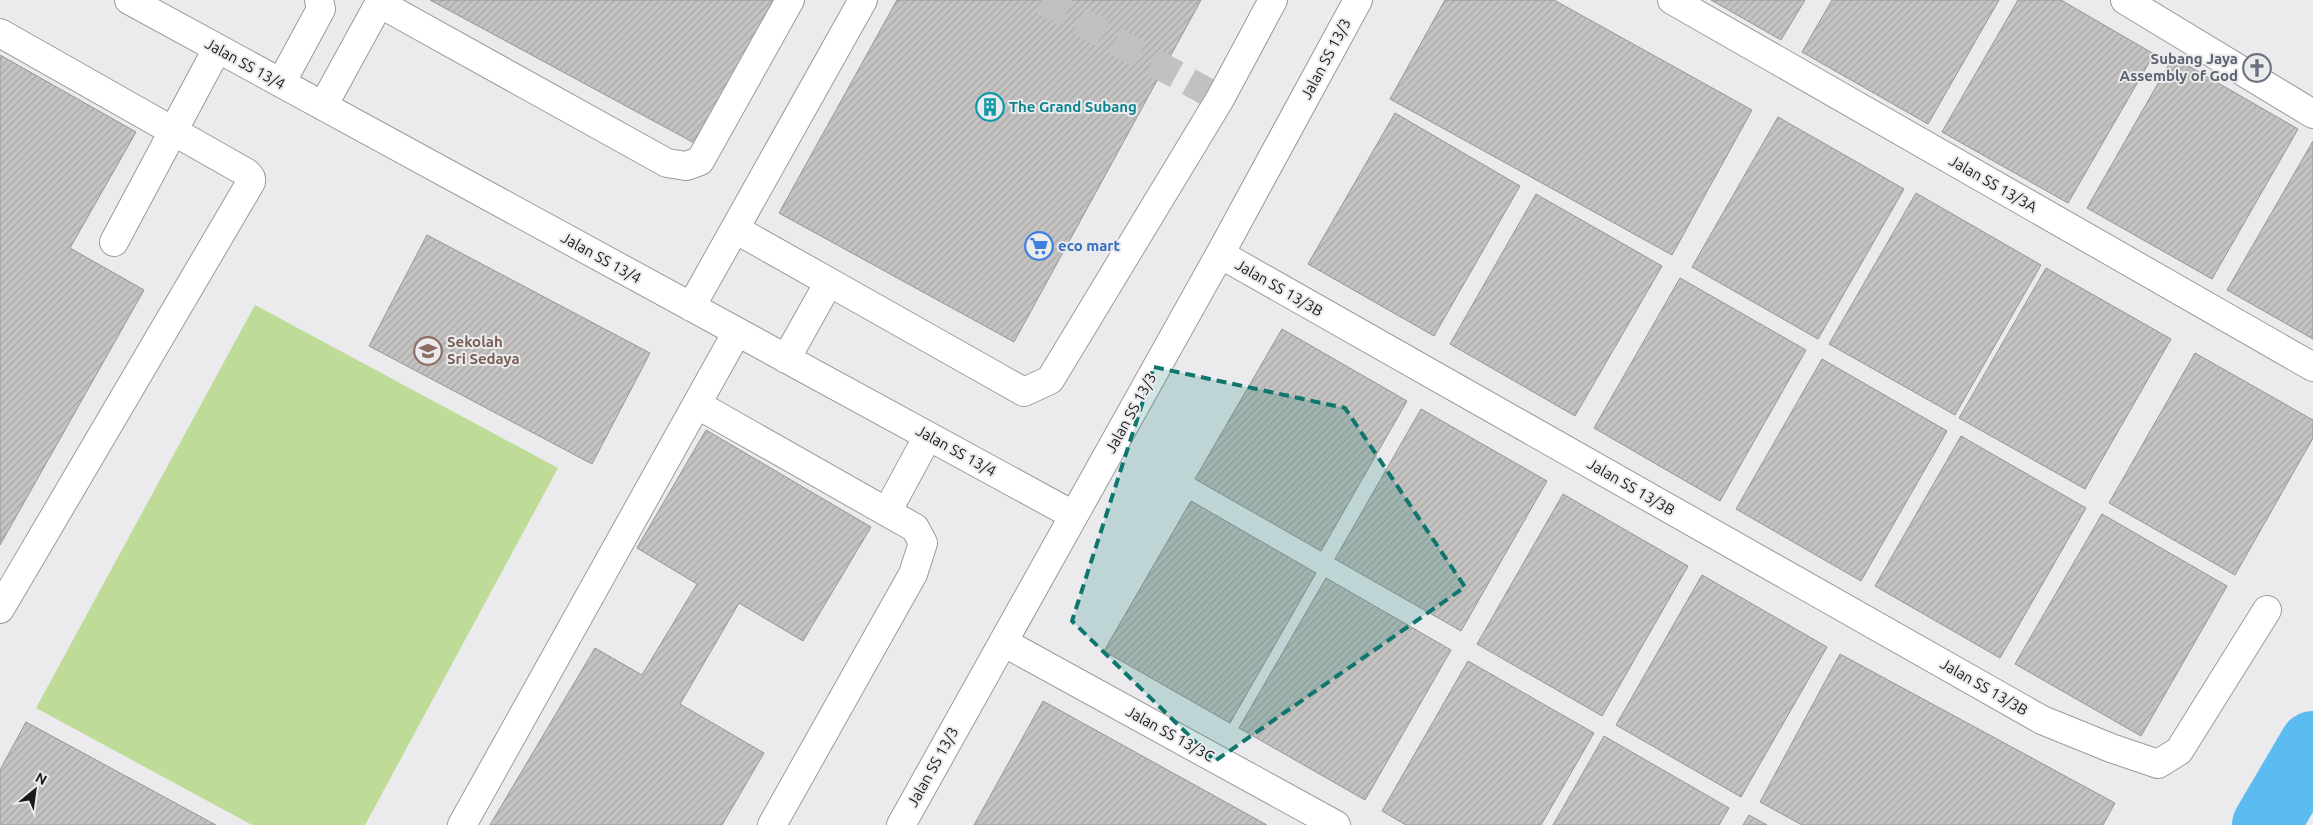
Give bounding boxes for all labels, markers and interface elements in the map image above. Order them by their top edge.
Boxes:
street label: Jalan SS 13/3 [1297,16,1354,102]
street label: Jalan SS 13/4 [202,35,288,93]
place label: Subang Jaya Assembly of God [2119,50,2238,84]
church icon: Subang Jaya Assembly of God [2242,53,2272,83]
building icon: The Grand Subang [975,92,1005,122]
place label: The Grand Subang [1009,98,1137,115]
street label: Jalan SS 13/3A [1946,152,2040,216]
street label: Jalan SS 13/4 [558,229,644,287]
supermarket icon: eco mart [1024,231,1054,261]
place label: eco mart [1058,237,1121,254]
street label: Jalan SS 13/3B [1232,256,1326,320]
place label: Sekolah Sri Sedaya [447,333,520,367]
school or university icon: Sekolah Sri Sedaya [413,336,443,366]
street label: Jalan SS 13/3 [1102,370,1160,456]
street label: Jalan SS 13/4 [913,422,999,480]
street label: Jalan SS 13/3B [1584,455,1678,519]
street label: Jalan SS 13/3B [1937,655,2031,719]
street label: Jalan SS 13/3C [1123,702,1217,765]
street label: Jalan SS 13/3 [904,724,962,810]
north arrow [10,765,60,815]
text: N [33,769,50,788]

